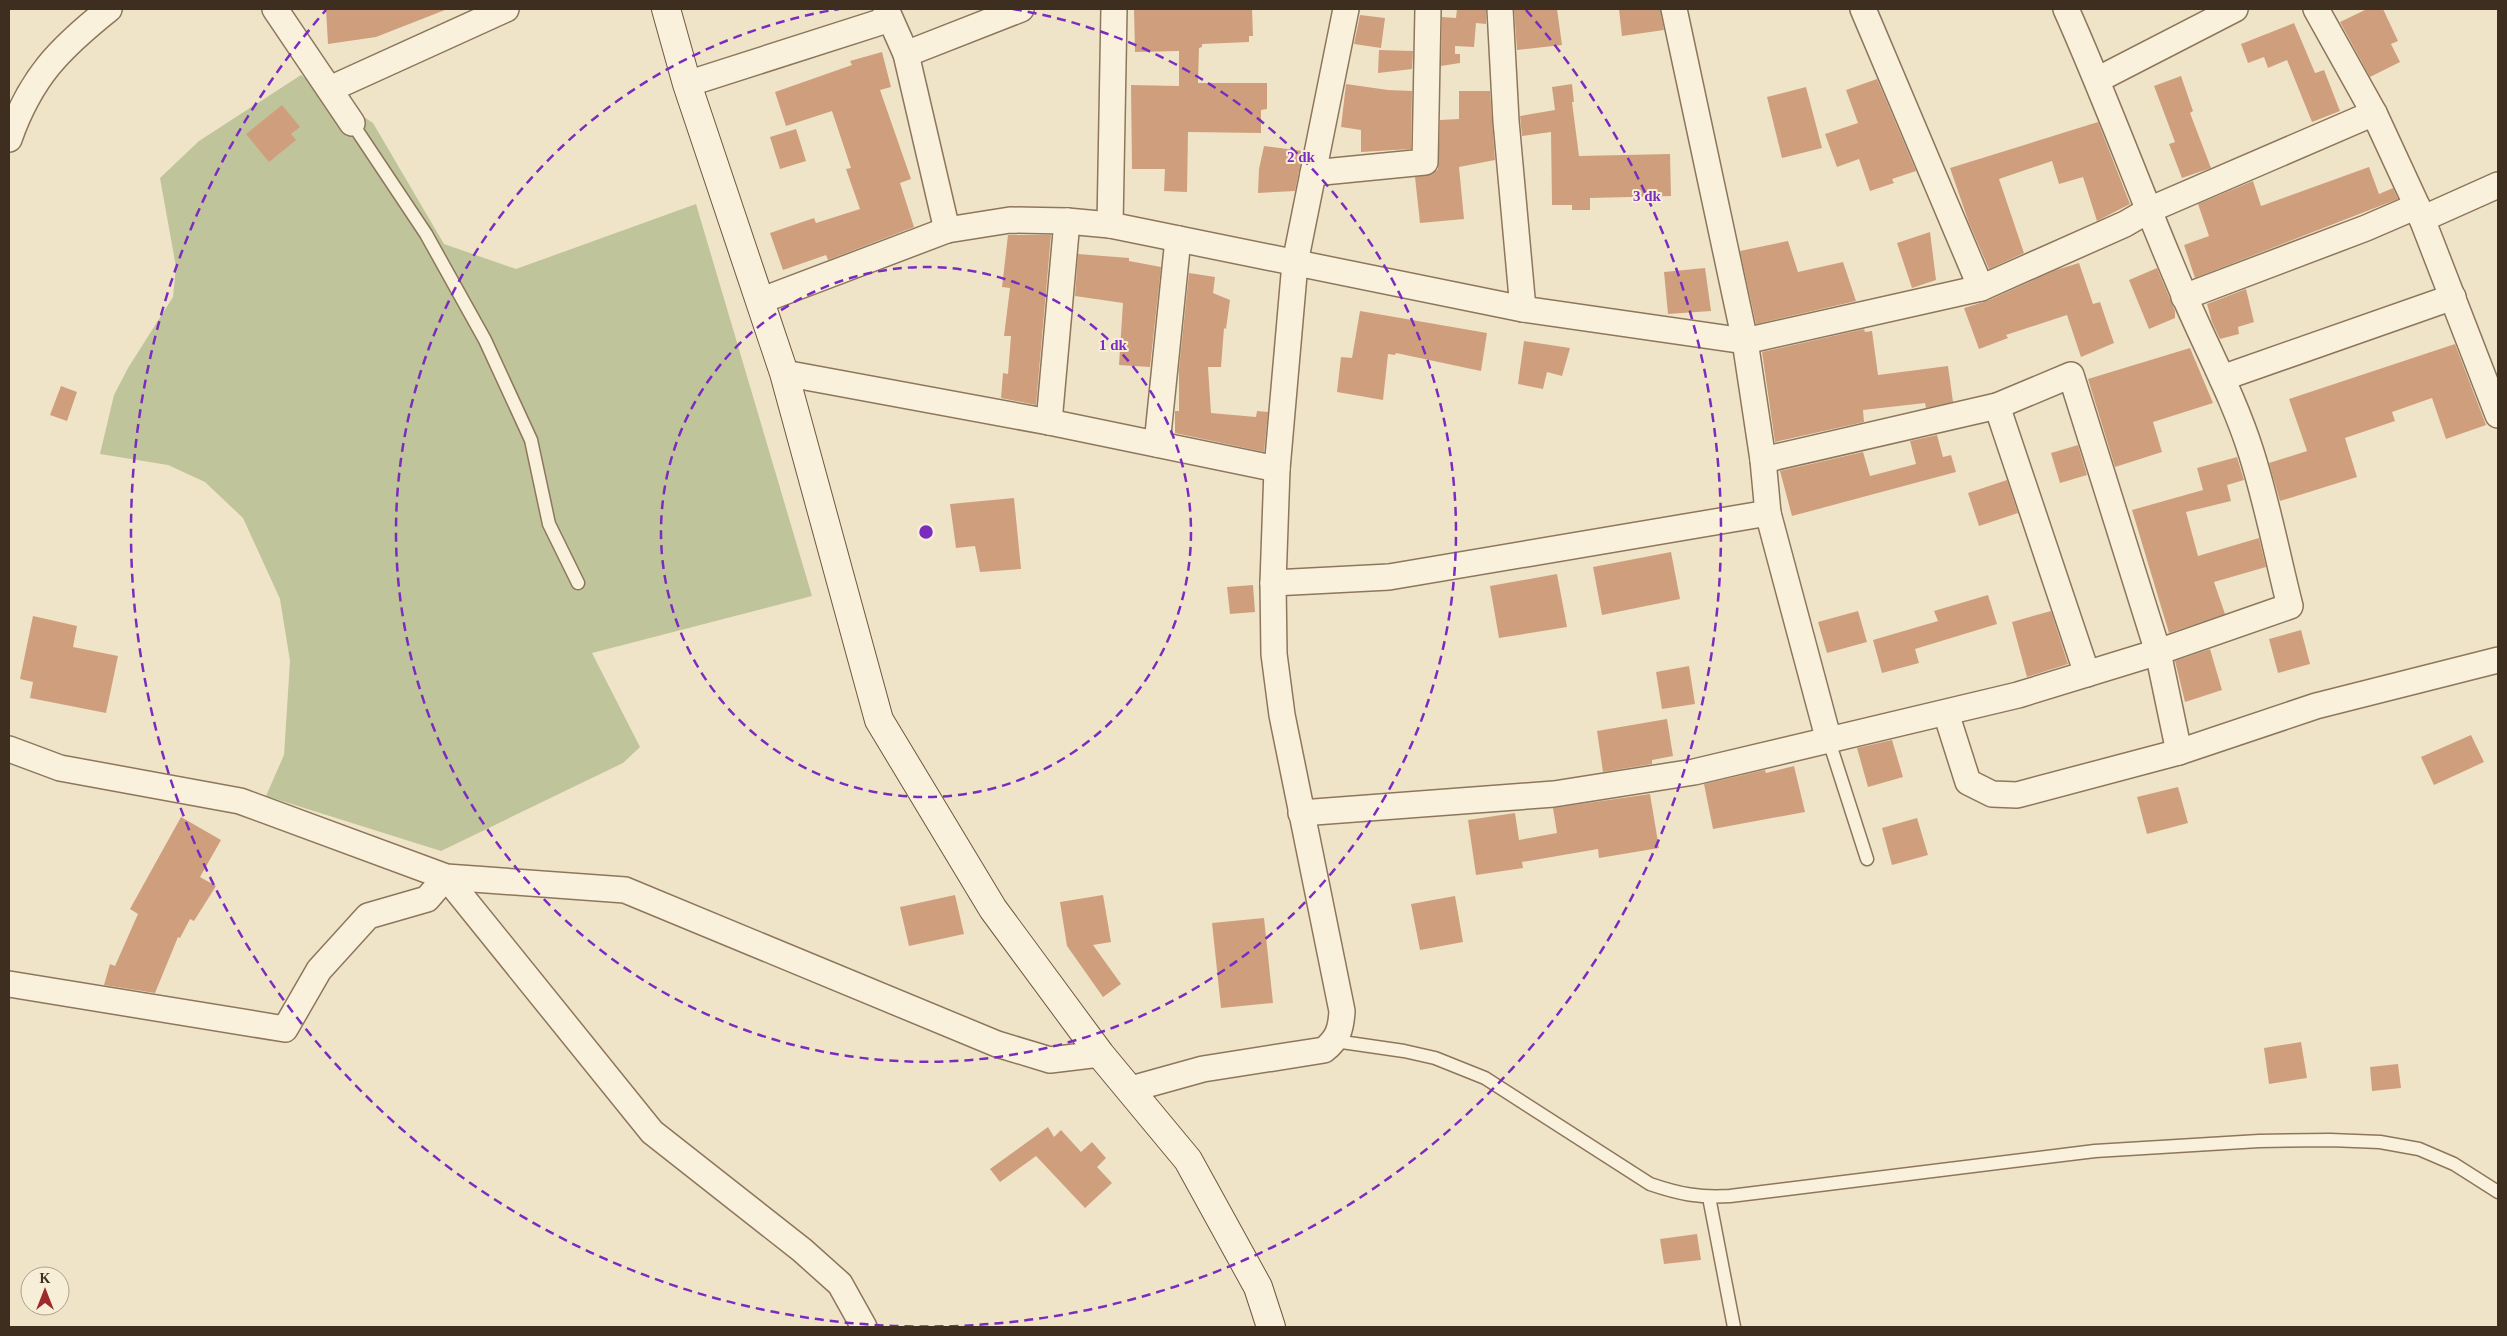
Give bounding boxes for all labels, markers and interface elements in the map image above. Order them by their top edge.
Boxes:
text: 2 dk [1287,149,1316,165]
text: 3 dk [1633,188,1662,204]
text: 1 dk [1099,337,1128,353]
centre of rings [917,523,935,541]
north arrow [20,1266,70,1316]
text: K [40,1271,51,1286]

